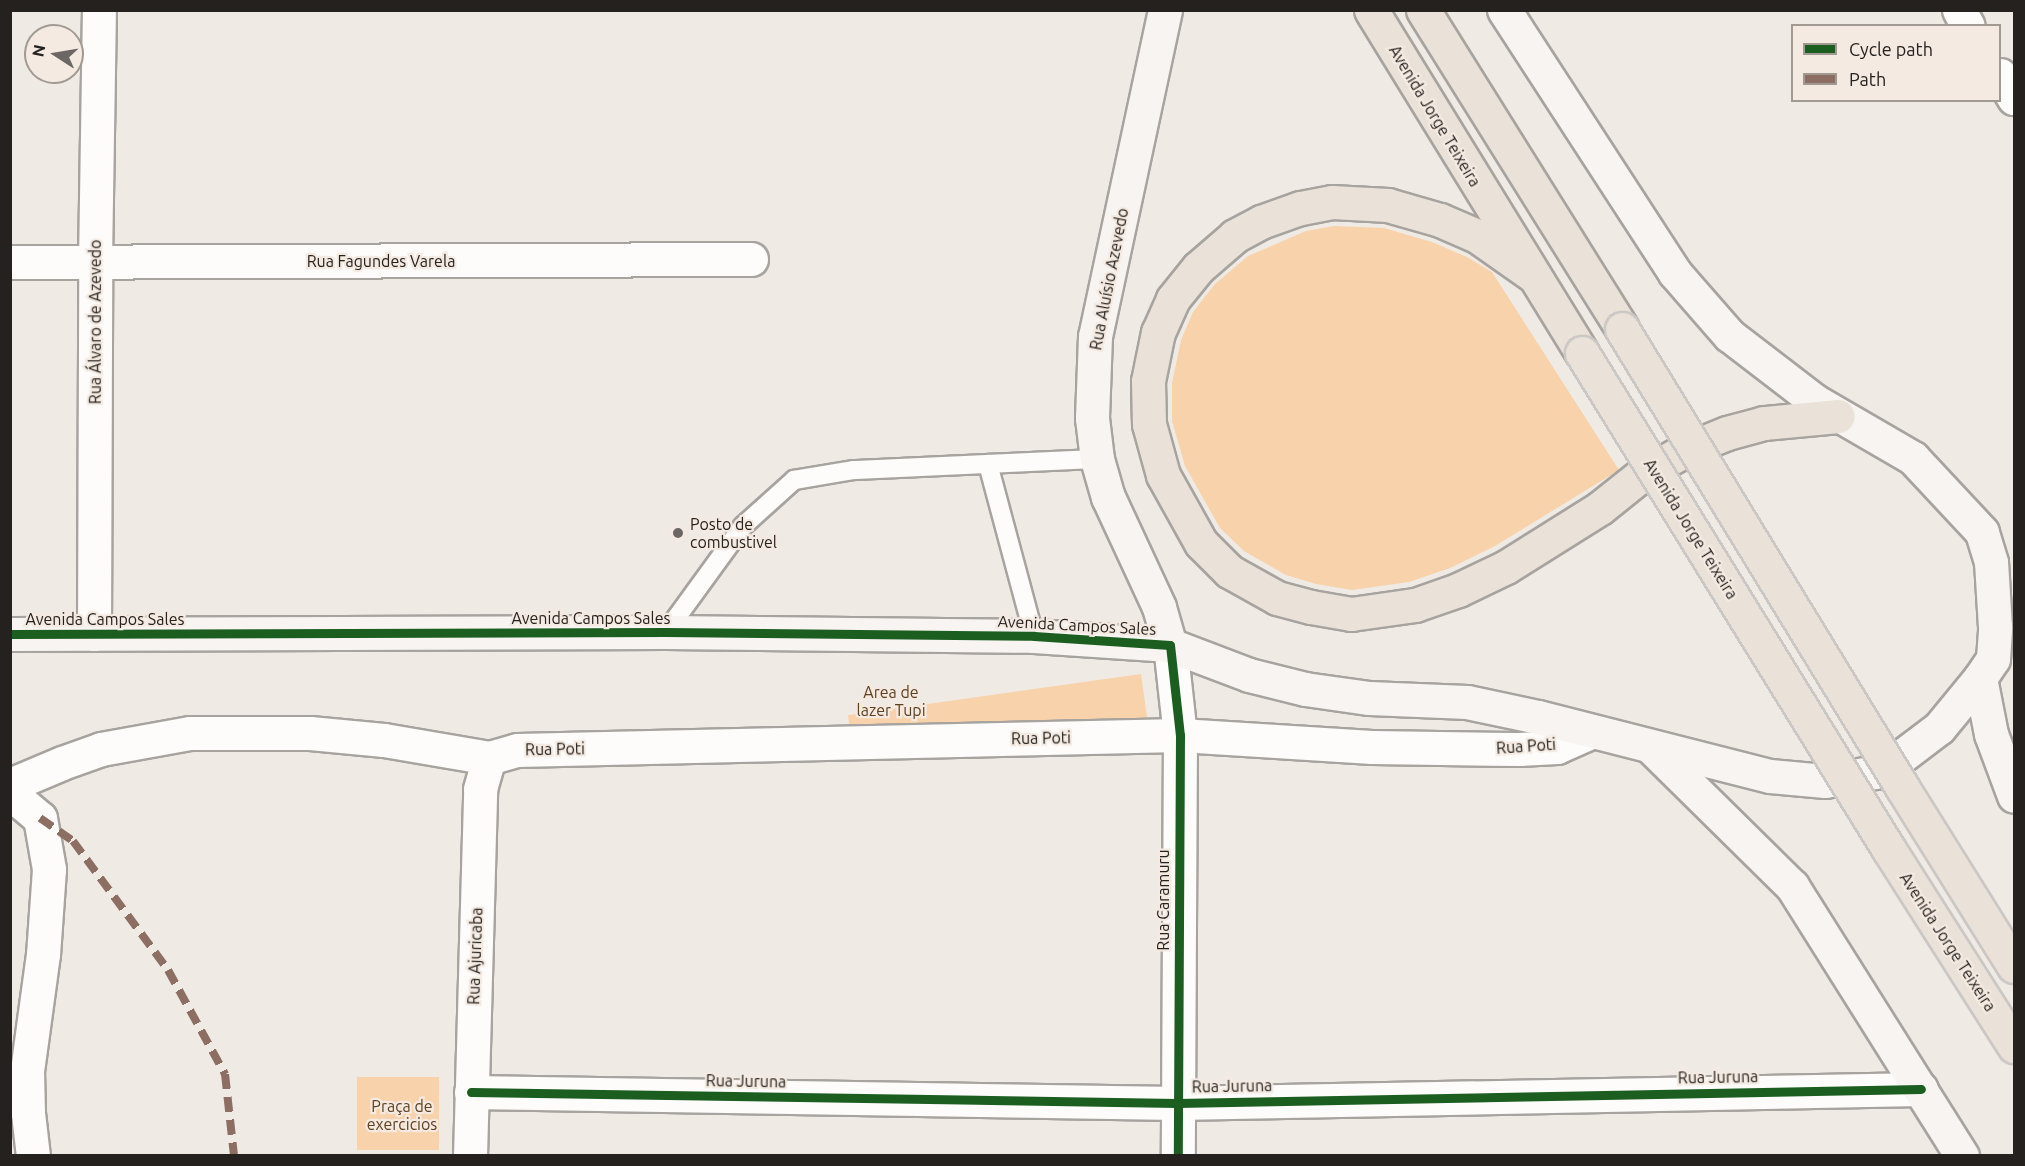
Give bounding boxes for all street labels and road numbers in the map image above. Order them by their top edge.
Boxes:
street label: Avenida Jorge Teixeira [1385,42,1485,190]
street label: Rua Aluísio Azevedo [1086,206,1132,352]
street label: Rua Álvaro de Azevedo [85,240,105,404]
street label: Rua Fagundes Varela [307,251,455,271]
street label: Avenida Jorge Teixeira [1640,455,1742,603]
street label: Avenida Campos Sales [512,608,670,628]
street label: Avenida Campos Sales [26,609,184,629]
street label: Avenida Campos Sales [997,611,1157,639]
street label: Rua Poti [1011,728,1071,748]
street label: Rua Poti [1495,734,1557,758]
street label: Rua Poti [525,739,585,759]
street label: Rua Caramuru [1153,849,1173,951]
street label: Avenida Jorge Teixeira [1896,869,2000,1015]
street label: Rua Ajuricaba [464,907,486,1005]
street label: Rua Juruna [1678,1067,1758,1087]
street label: Rua Juruna [706,1071,786,1091]
street label: Rua Juruna [1192,1076,1272,1096]

